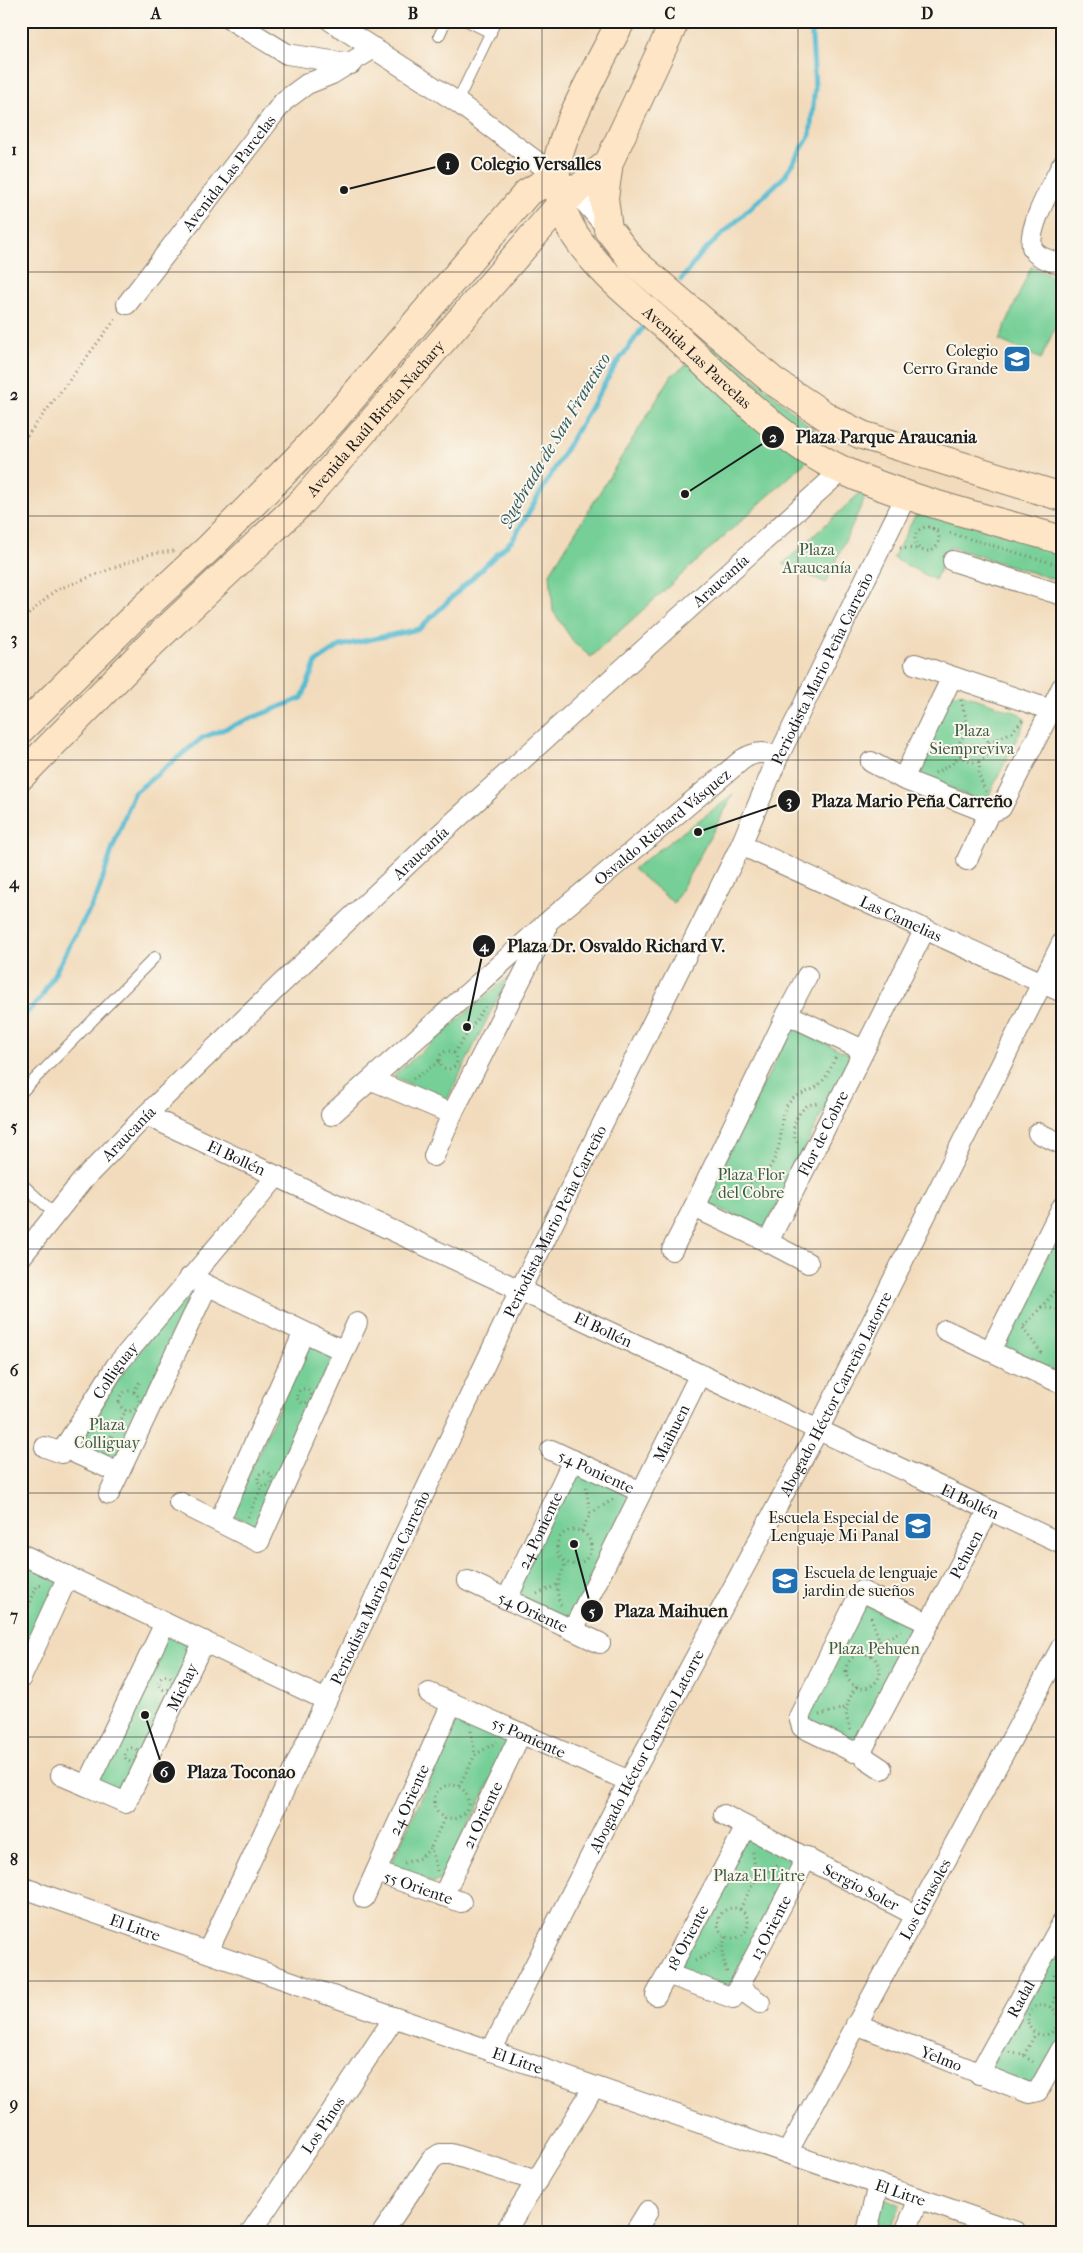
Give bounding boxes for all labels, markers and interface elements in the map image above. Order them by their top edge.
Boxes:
text: A [150,4,162,23]
text: B [408,4,418,23]
text: C [665,4,676,23]
text: D [921,4,933,23]
street label: Avenida Las Parcelas [177,111,280,235]
text: 1 [11,140,17,159]
callout: Colegio Versalles [435,147,611,180]
text: Colegio Versalles [471,154,602,175]
text: 1 [445,155,451,173]
street label: Avenida Las Parcelas [638,301,756,412]
street label: Avenida Raúl Bitrán Nachary [302,336,449,501]
place label: Colegio Cerro Grande [903,341,998,378]
school or university icon: Colegio Cerro Grande [1002,344,1032,374]
water label: Quebrada de San Francisco [494,349,615,532]
text: 2 [10,385,18,404]
callout: Plaza Parque Araucania [760,421,986,454]
text: Plaza Parque Araucania [795,427,977,448]
text: 2 [769,428,777,446]
park label: Plaza Araucanía [781,540,852,577]
street label: Araucanía [687,550,753,611]
street label: Periodista Mario Peña Carreño [766,569,877,767]
text: 3 [11,629,17,649]
park label: Plaza Siempreviva [930,721,1015,758]
street label: Osvaldo Richard Vásquez [590,764,734,889]
callout: Plaza Mario Peña Carreño [776,784,1022,817]
text: Plaza Mario Peña Carreño [812,791,1012,812]
text: 3 [786,792,792,810]
street label: Araucanía [388,822,453,884]
text: 4 [8,873,20,893]
street label: Las Camelias [857,891,945,945]
callout: Plaza Dr. Osvaldo Richard V. [472,930,734,963]
text: Plaza Dr. Osvaldo Richard V. [507,936,725,957]
text: 4 [479,937,490,955]
street label: Flor de Cobre [793,1087,852,1179]
street label: Araucanía [97,1101,160,1165]
text: 5 [11,1117,18,1136]
street label: Periodista Mario Peña Carreño [499,1122,610,1320]
street label: El Bollén [204,1136,269,1179]
park label: Plaza Flor del Cobre [717,1165,785,1202]
street label: Abogado Héctor Carreño Latorre [774,1288,895,1500]
street label: El Bollén [571,1307,636,1351]
street label: Colliguay [88,1338,142,1402]
text: 6 [10,1361,19,1380]
street label: Maihuen [649,1400,693,1465]
park label: Plaza Colliguay [74,1415,140,1452]
street label: 54 Poniente [555,1445,637,1497]
street label: El Bollén [938,1479,1003,1523]
street label: Periodista Mario Peña Carreño [326,1488,433,1687]
street label: 24 Poniente [513,1489,566,1572]
place label: Escuela Especial de Lenguaje Mi Panal [768,1508,900,1545]
school or university icon: Escuela Especial de Lenguaje Mi Panal [903,1511,933,1541]
street label: Pehuen [945,1526,987,1582]
place label: Escuela de lenguaje jardin de sueños [802,1563,938,1600]
school or university icon: Escuela de lenguaje jardin de sueños [770,1566,800,1596]
street label: 54 Oriente [495,1587,571,1636]
callout: Plaza Maihuen [579,1594,738,1627]
text: Plaza Maihuen [614,1601,728,1622]
text: 5 [589,1602,596,1620]
text: 7 [9,1606,18,1625]
park label: Plaza Pehuen [828,1639,920,1658]
street label: Abogado Héctor Carreño Latorre [584,1646,708,1856]
street label: Michay [162,1660,202,1714]
street label: 55 Poniente [489,1712,569,1762]
callout: Plaza Toconao [151,1756,305,1789]
street label: 24 Oriente [384,1761,433,1838]
text: Plaza Toconao [187,1762,295,1783]
text: 6 [160,1763,169,1781]
street label: 21 Oriente [458,1778,506,1851]
text: 8 [10,1850,18,1869]
street label: Los Girasoles [895,1855,955,1943]
street label: Sergio Soler [820,1859,903,1915]
street label: 55 Oriente [381,1866,456,1908]
park label: Plaza El Litre [713,1866,805,1885]
street label: 13 Oriente [745,1892,795,1963]
street label: 18 Oriente [661,1901,712,1974]
street label: El Litre [107,1909,163,1945]
street label: Radal [1003,1976,1039,2021]
street label: Yelmo [917,2041,965,2075]
street label: El Litre [490,2043,546,2078]
street label: Los Pinos [297,2092,349,2157]
text: 9 [9,2094,18,2114]
street label: El Litre [873,2175,928,2210]

